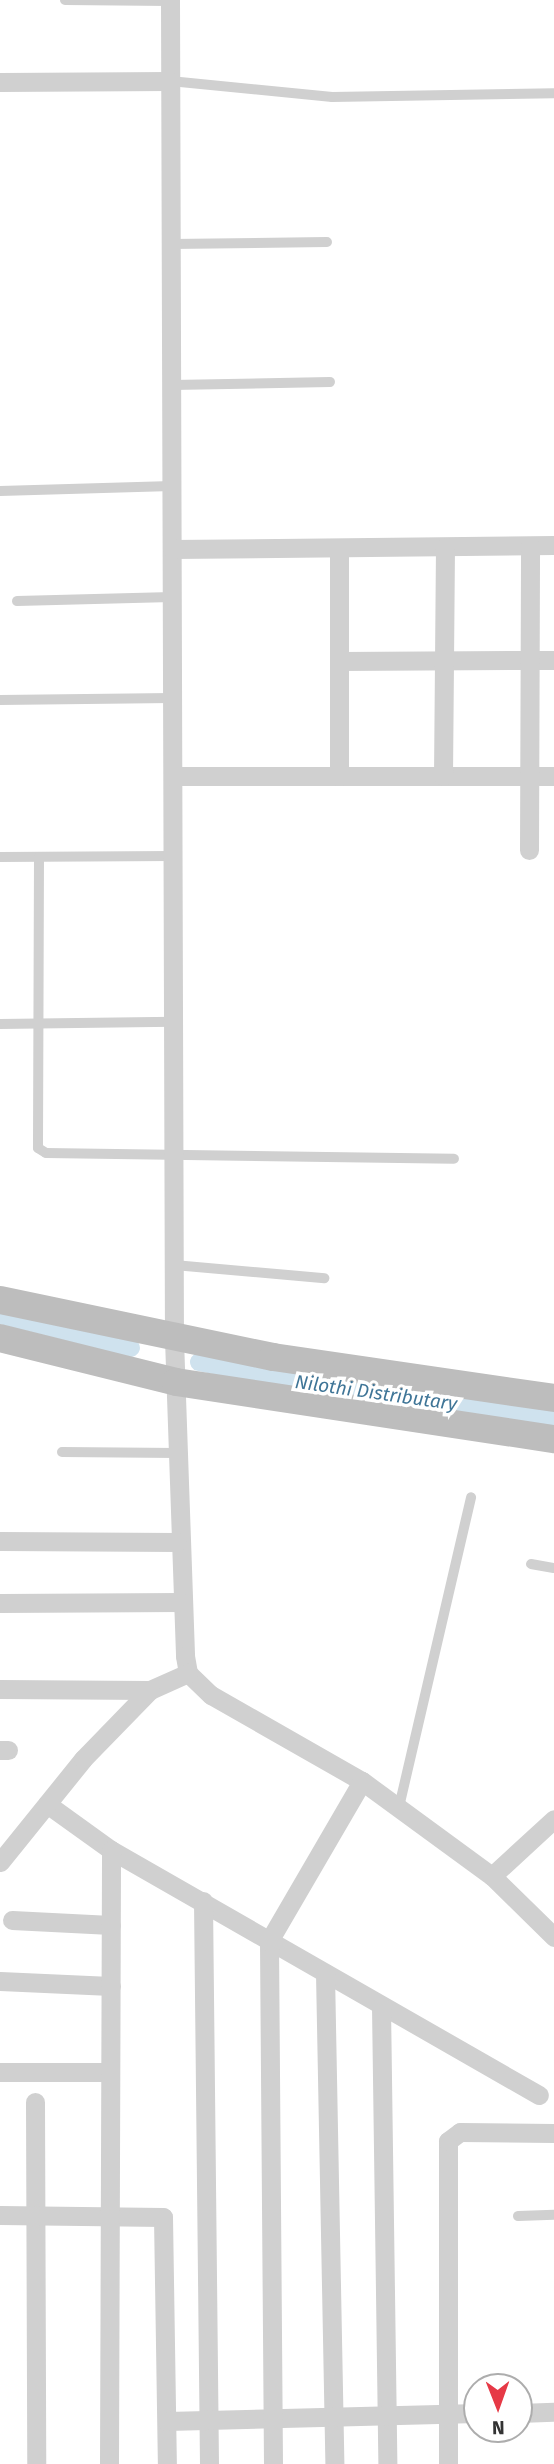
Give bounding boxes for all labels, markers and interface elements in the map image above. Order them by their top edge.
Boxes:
water label: Nilothi Distributary [293,1370,459,1416]
north arrow [463,2373,533,2443]
text: N [492,2416,505,2439]

